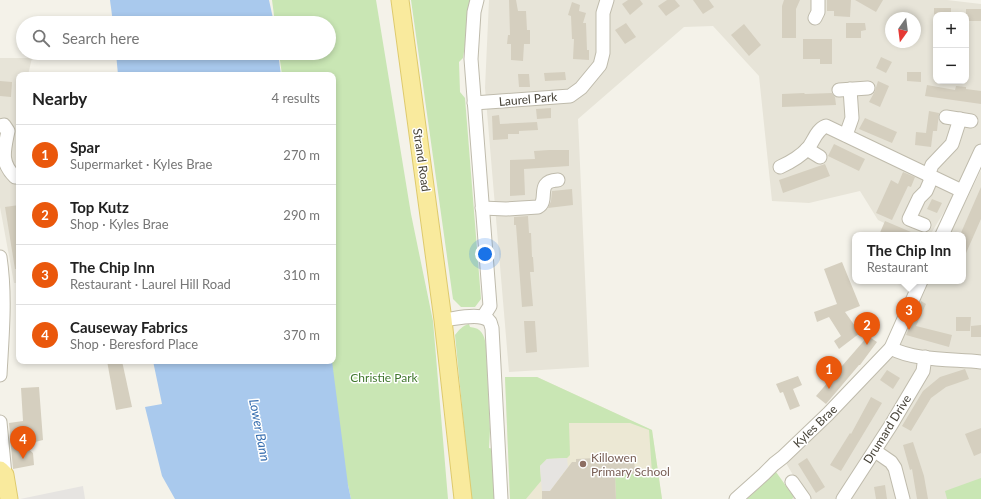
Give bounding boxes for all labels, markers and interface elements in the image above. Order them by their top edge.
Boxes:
north arrow [885,12,921,48]
map controls [933,12,969,84]
button: + [933,12,969,48]
search box [16,16,336,60]
icon: search [30,27,52,49]
text: Search here [62,29,139,47]
button: − [933,48,969,84]
text: Nearby [32,88,87,109]
street label: Laurel Park [498,89,559,109]
text: 4 results [272,90,320,106]
street label: Strand Road [410,127,434,193]
text: Spar [70,138,100,156]
text: 1 [41,147,49,163]
text: 270 m [283,147,320,163]
text: Supermarket · Kyles Brae [70,156,212,172]
text: Top Kutz [70,198,129,216]
text: 2 [41,207,49,223]
text: 290 m [283,207,320,223]
text: Shop · Kyles Brae [70,216,169,232]
popup [852,232,966,284]
text: The Chip Inn [867,241,951,259]
your location [475,244,495,264]
text: The Chip Inn [70,258,155,276]
text: Restaurant [867,259,928,275]
text: 3 [41,267,49,283]
text: 310 m [283,267,320,283]
text: Restaurant · Laurel Hill Road [70,276,231,292]
pin: 3 [896,297,922,330]
pin: 2 [854,312,880,345]
text: Causeway Fabrics [70,318,188,336]
text: 4 [41,327,49,343]
text: 370 m [283,327,320,343]
text: Shop · Beresford Place [70,336,198,352]
pin: 1 [816,356,842,389]
park label: Christie Park [350,370,419,385]
street label: Drumard Drive [860,392,914,466]
water label: Lower Bann [246,397,274,463]
street label: Kyles Brae [790,401,840,451]
pin: 4 [10,426,36,459]
place label: Killowen Primary School [591,450,670,479]
marker: Killowen Primary School [578,459,588,469]

